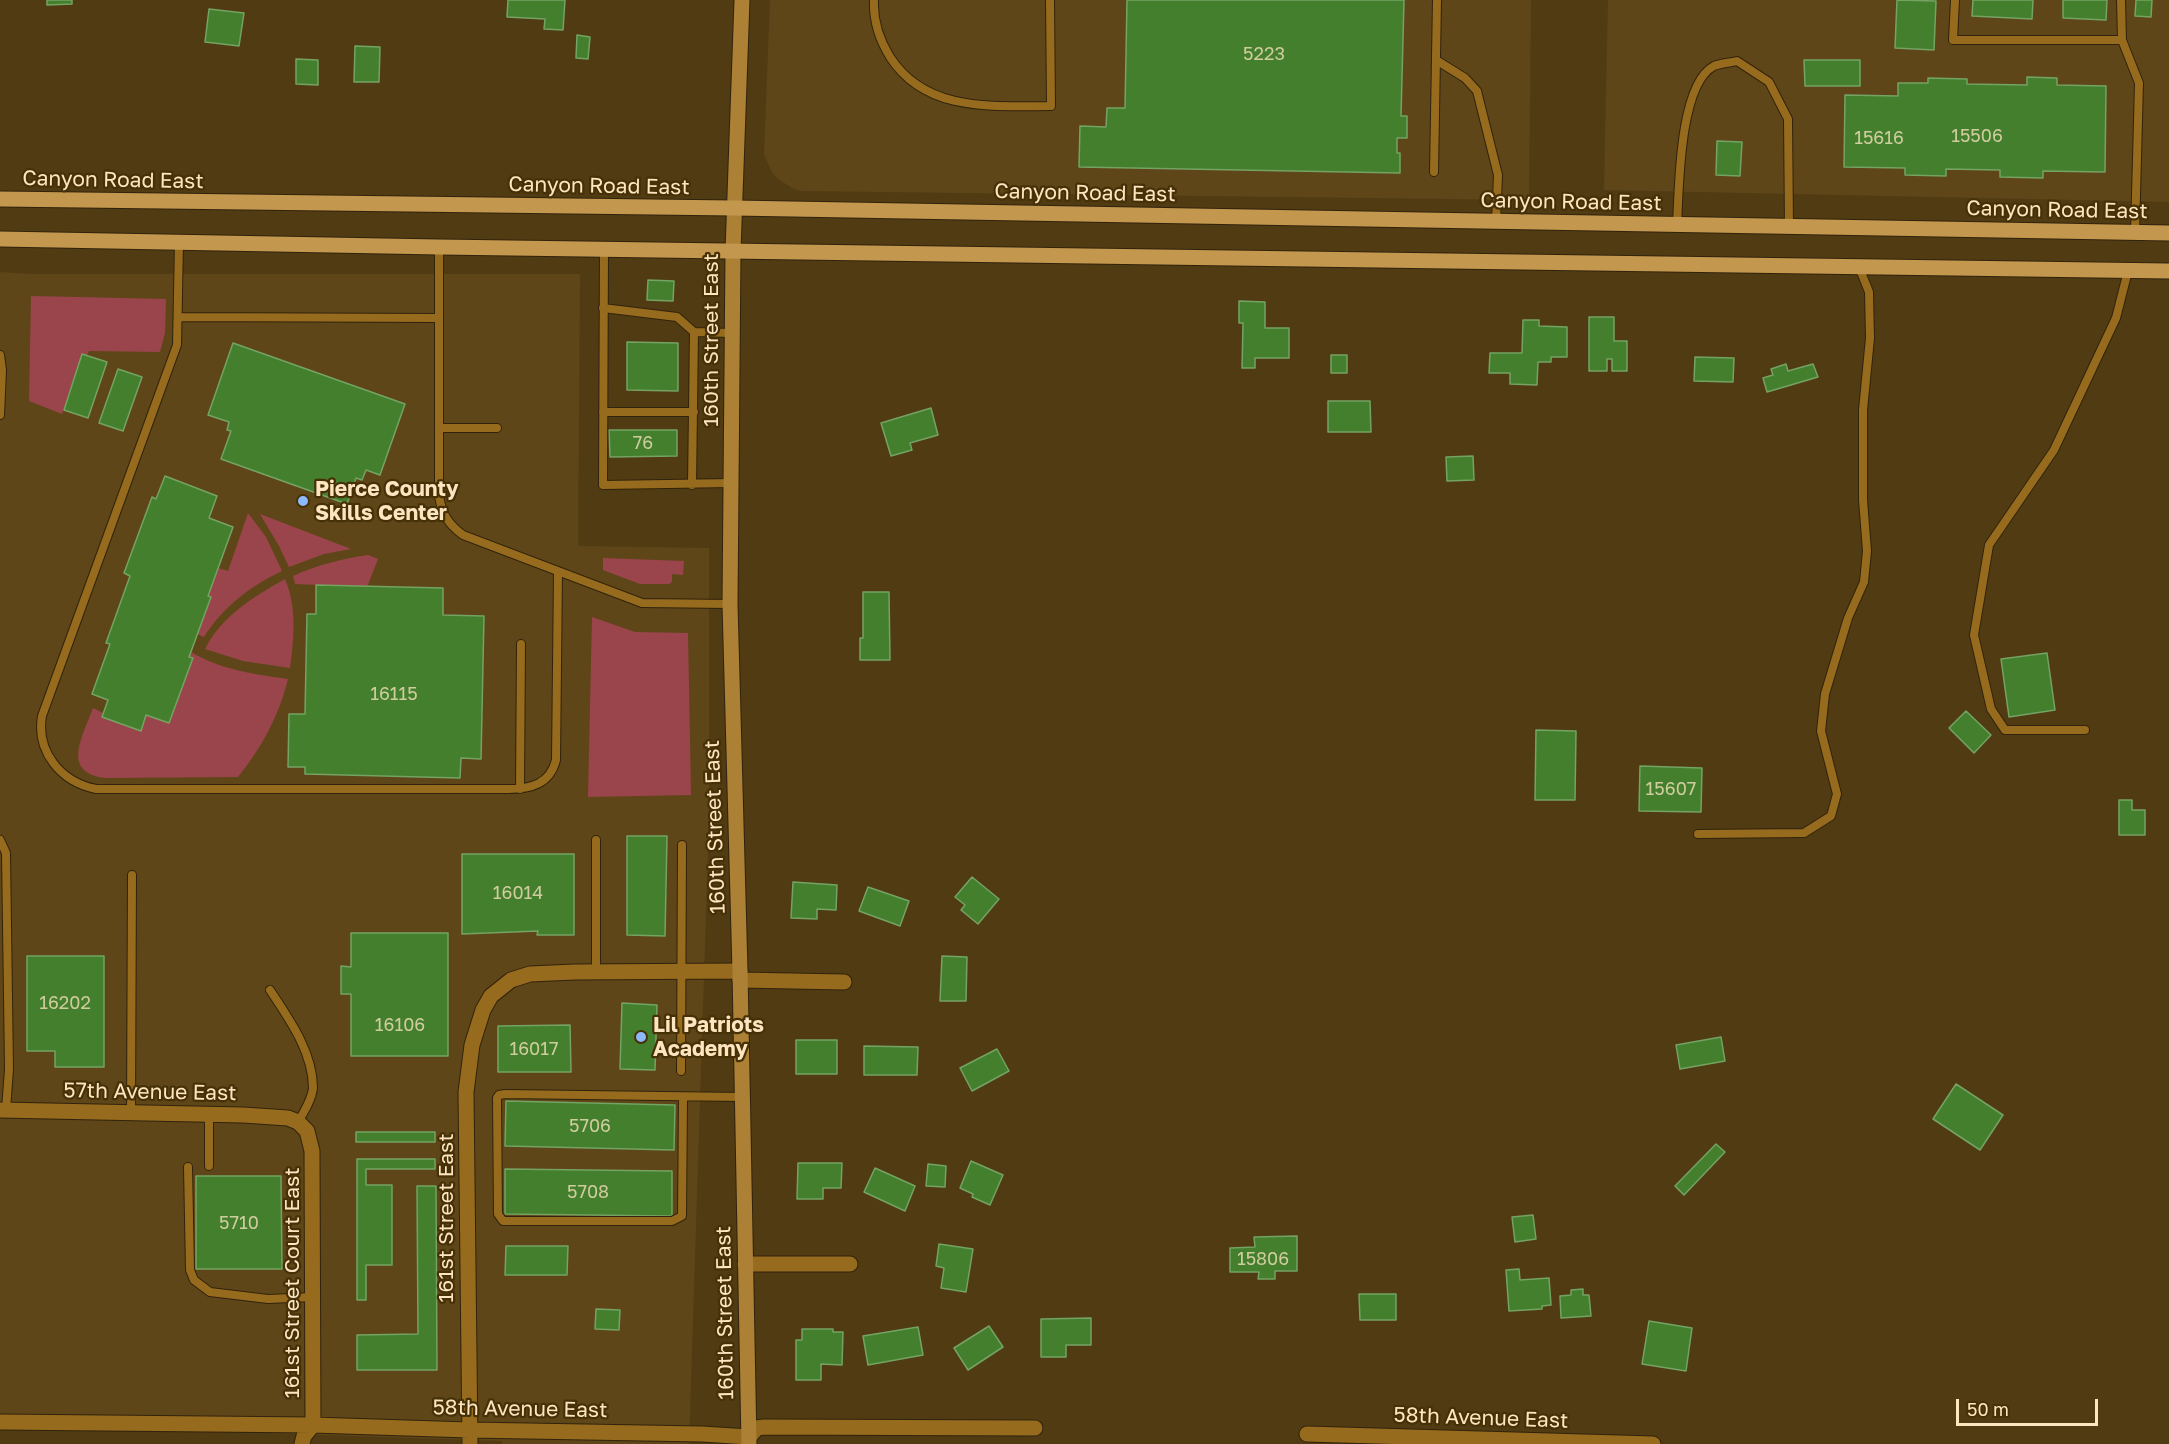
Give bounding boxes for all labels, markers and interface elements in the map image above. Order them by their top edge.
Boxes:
house number: 5223 [1243,43,1285,65]
house number: 15506 [1951,125,2003,147]
house number: 15616 [1854,127,1904,149]
street label: Canyon Road East [22,166,204,194]
street label: Canyon Road East [508,172,690,200]
street label: Canyon Road East [994,179,1176,207]
street label: Canyon Road East [1480,188,1662,216]
street label: Canyon Road East [1966,196,2148,224]
street label: 160th Street East [698,253,724,427]
house number: 76 [633,432,653,454]
place label: Pierce County Skills Center [315,476,459,526]
marker: Pierce County Skills Center [296,494,310,508]
house number: 16115 [370,683,418,705]
street label: 160th Street East [699,740,731,914]
house number: 15607 [1646,778,1696,800]
house number: 16014 [493,882,543,904]
house number: 16202 [39,992,91,1014]
place label: Lil Patriots Academy [653,1012,764,1062]
house number: 16106 [375,1014,425,1036]
marker: Lil Patriots Academy [634,1030,648,1044]
house number: 16017 [509,1038,559,1060]
street label: 57th Avenue East [63,1078,237,1106]
house number: 5706 [569,1115,611,1137]
street label: 161st Street East [433,1133,459,1303]
street label: 161st Street Court East [279,1167,305,1399]
house number: 5708 [567,1181,609,1203]
house number: 5710 [219,1212,259,1234]
street label: 160th Street East [711,1226,739,1400]
house number: 15806 [1237,1248,1289,1270]
scale bar [1959,1387,2102,1425]
street label: 58th Avenue East [432,1395,608,1423]
text: 50 m [1967,1398,2009,1420]
street label: 58th Avenue East [1393,1402,1569,1434]

